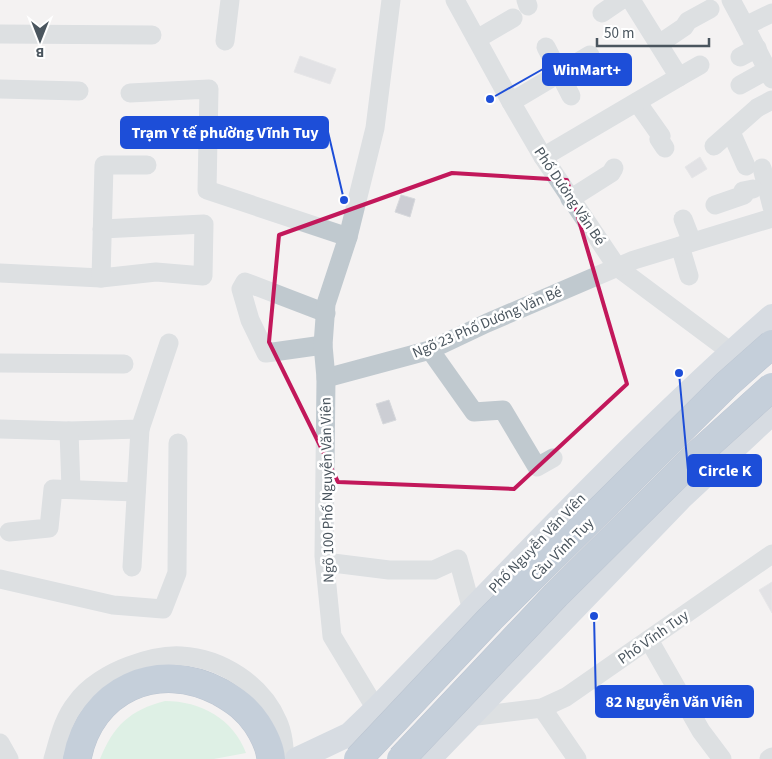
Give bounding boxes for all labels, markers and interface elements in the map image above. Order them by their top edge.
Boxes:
north arrow [15,15,65,65]
scale bar [597,15,710,47]
text: 50 m [604,23,634,44]
text: B [35,42,44,62]
callout: WinMart+ [543,54,631,85]
text: WinMart+ [553,59,621,81]
callout: Trạm Y tế phường Vĩnh Tuy [121,117,328,148]
text: Trạm Y tế phường Vĩnh Tuy [131,122,319,144]
street label: Phố Dương Văn Bé [529,143,610,250]
street label: Ngõ 23 Phố Dương Văn Bé [409,281,565,363]
street label: Ngõ 100 Phố Nguyễn Văn Viên [315,397,340,583]
callout: Circle K [688,455,761,486]
text: Circle K [698,460,752,482]
street label: Phố Nguyễn Văn Viên [484,489,591,598]
street label: Cầu Vĩnh Tuy [526,513,599,586]
street label: Phố Vĩnh Tuy [614,605,693,670]
callout: 82 Nguyễn Văn Viên [596,686,753,717]
text: 82 Nguyễn Văn Viên [605,691,743,713]

